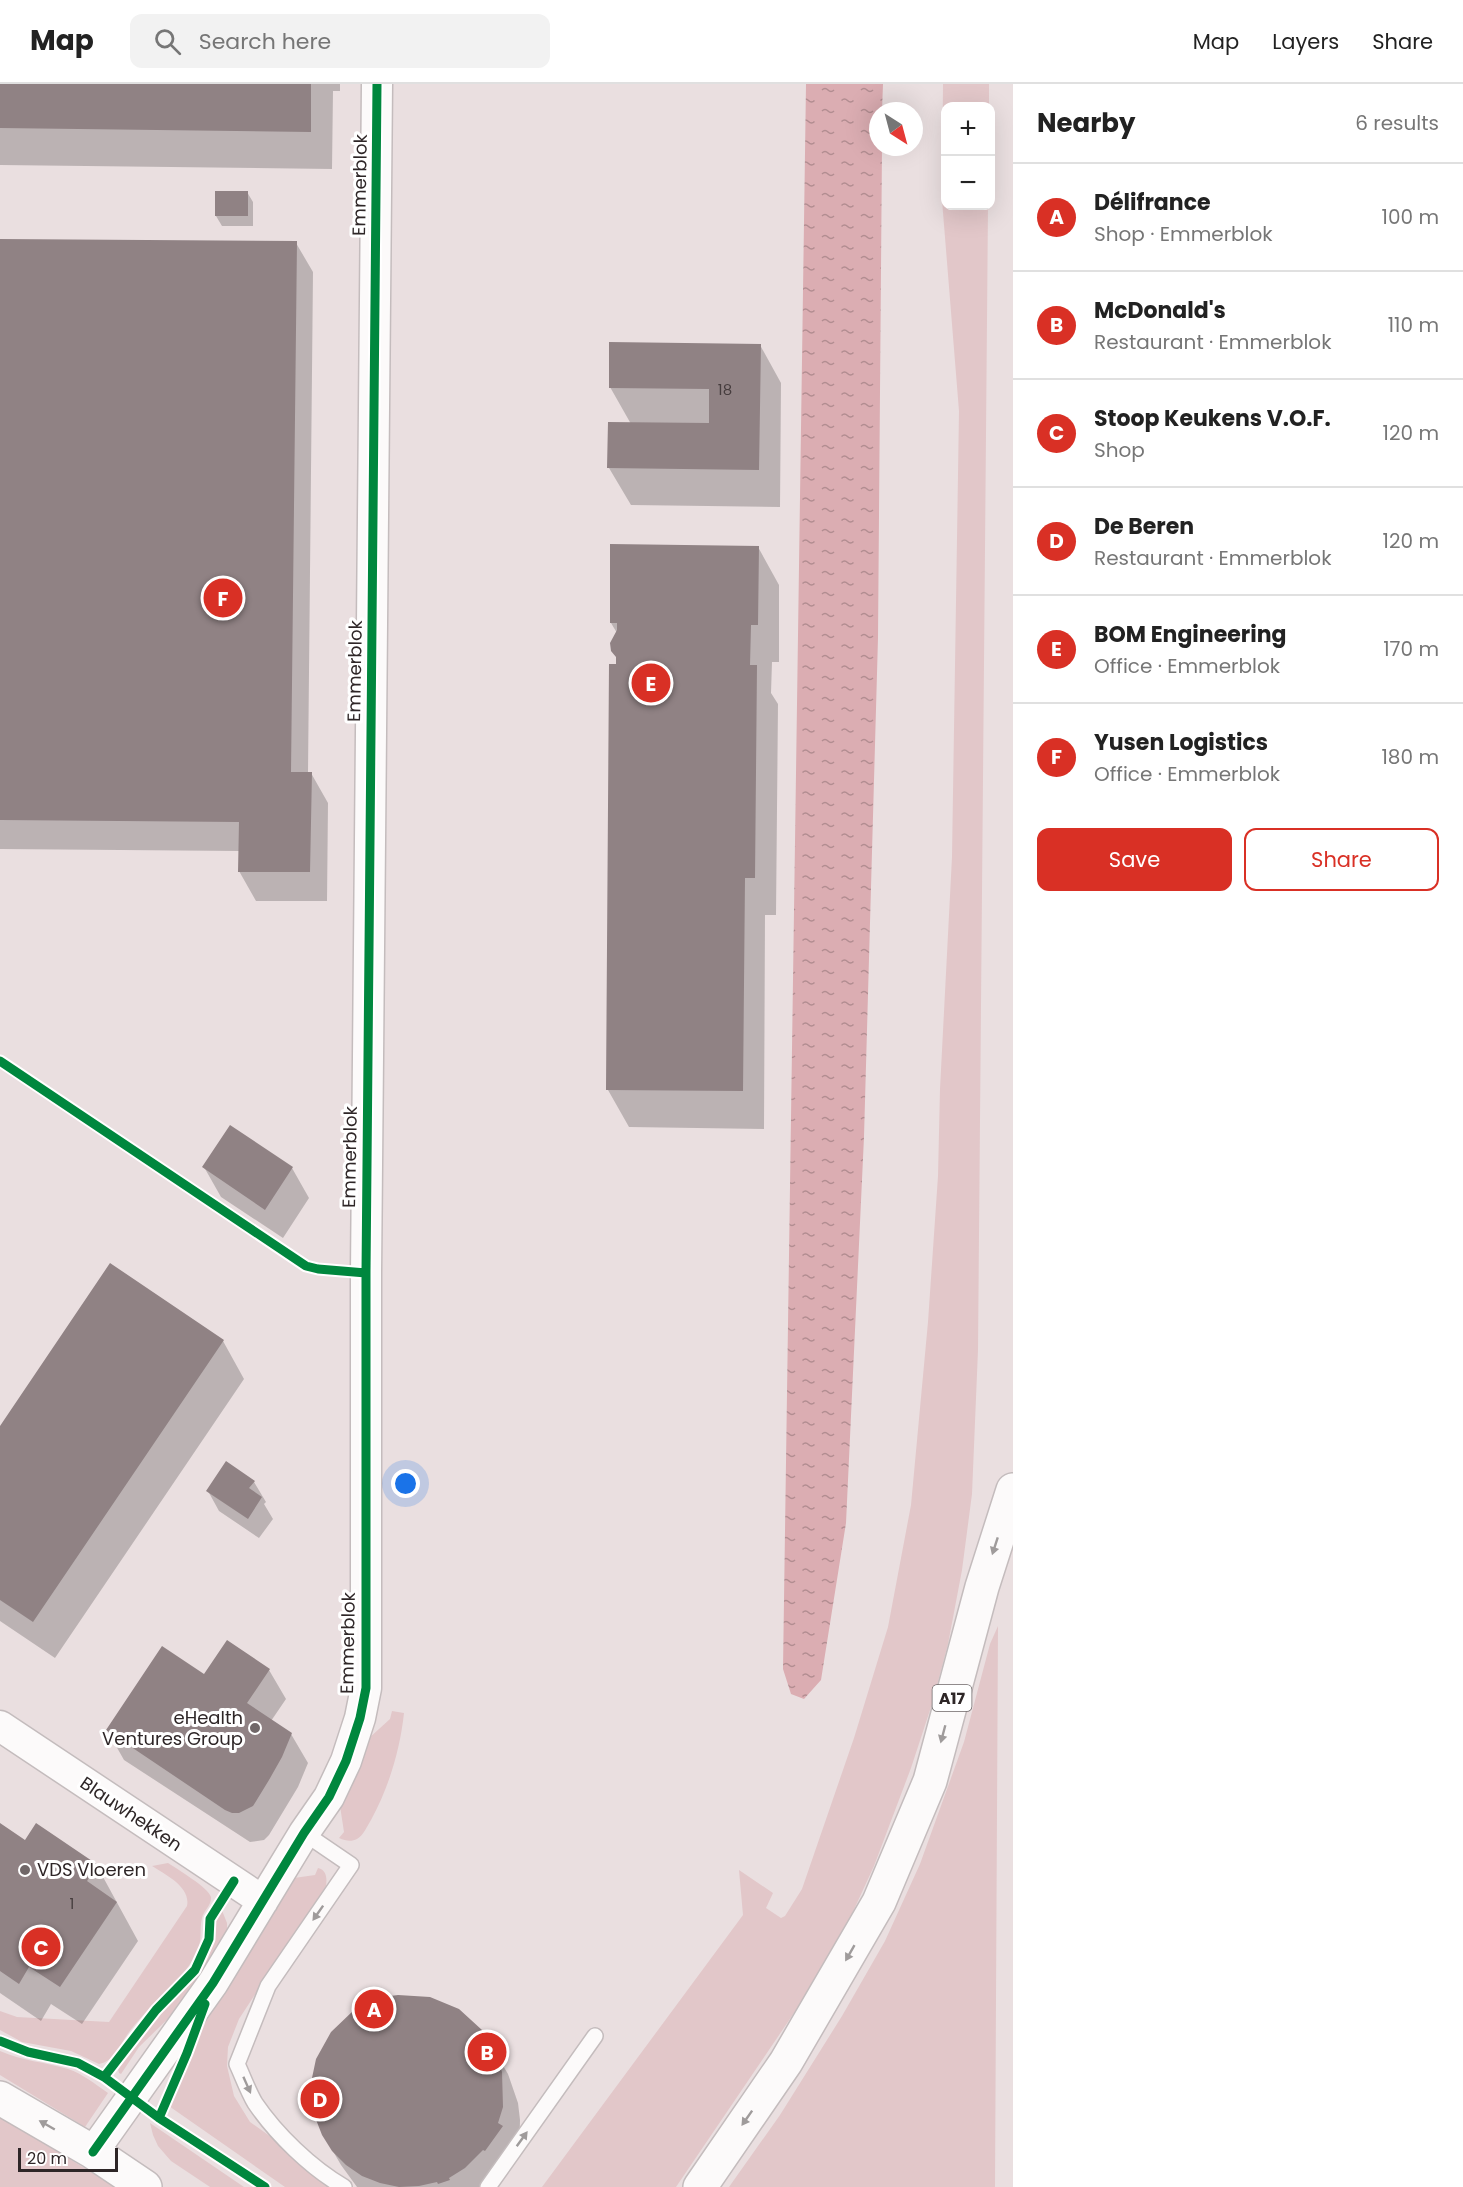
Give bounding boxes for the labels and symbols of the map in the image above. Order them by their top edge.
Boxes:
north arrow [869,102,923,156]
street label: Emmerblok [346,133,373,236]
house number: 18 [718,379,732,400]
pin: F [204,576,242,620]
street label: Emmerblok [341,619,368,722]
pin: E [632,660,670,706]
street label: Emmerblok [336,1105,363,1208]
your location [391,1469,420,1498]
one-way arrow [990,1537,999,1555]
street label: Emmerblok [334,1591,361,1694]
road number: A17 [932,1685,972,1711]
place label: eHealth Ventures Group [102,1705,243,1751]
marker: eHealth Ventures Group [248,1721,262,1735]
one-way arrow [937,1725,947,1743]
street label: Blauwhekken [75,1770,187,1857]
place label: VDS Vloeren [37,1857,146,1882]
marker: VDS Vloeren [18,1863,32,1877]
house number: 1 [70,1893,74,1914]
one-way arrow [313,1905,324,1921]
pin: C [22,1924,60,1970]
one-way arrow [845,1945,855,1962]
pin: A [354,1986,394,2032]
pin: B [468,2030,506,2074]
one-way arrow [242,2076,251,2093]
pin: D [300,2076,340,2122]
one-way arrow [741,2110,753,2126]
one-way arrow [38,2120,55,2130]
one-way arrow [516,2132,528,2148]
scale bar [18,2145,118,2172]

